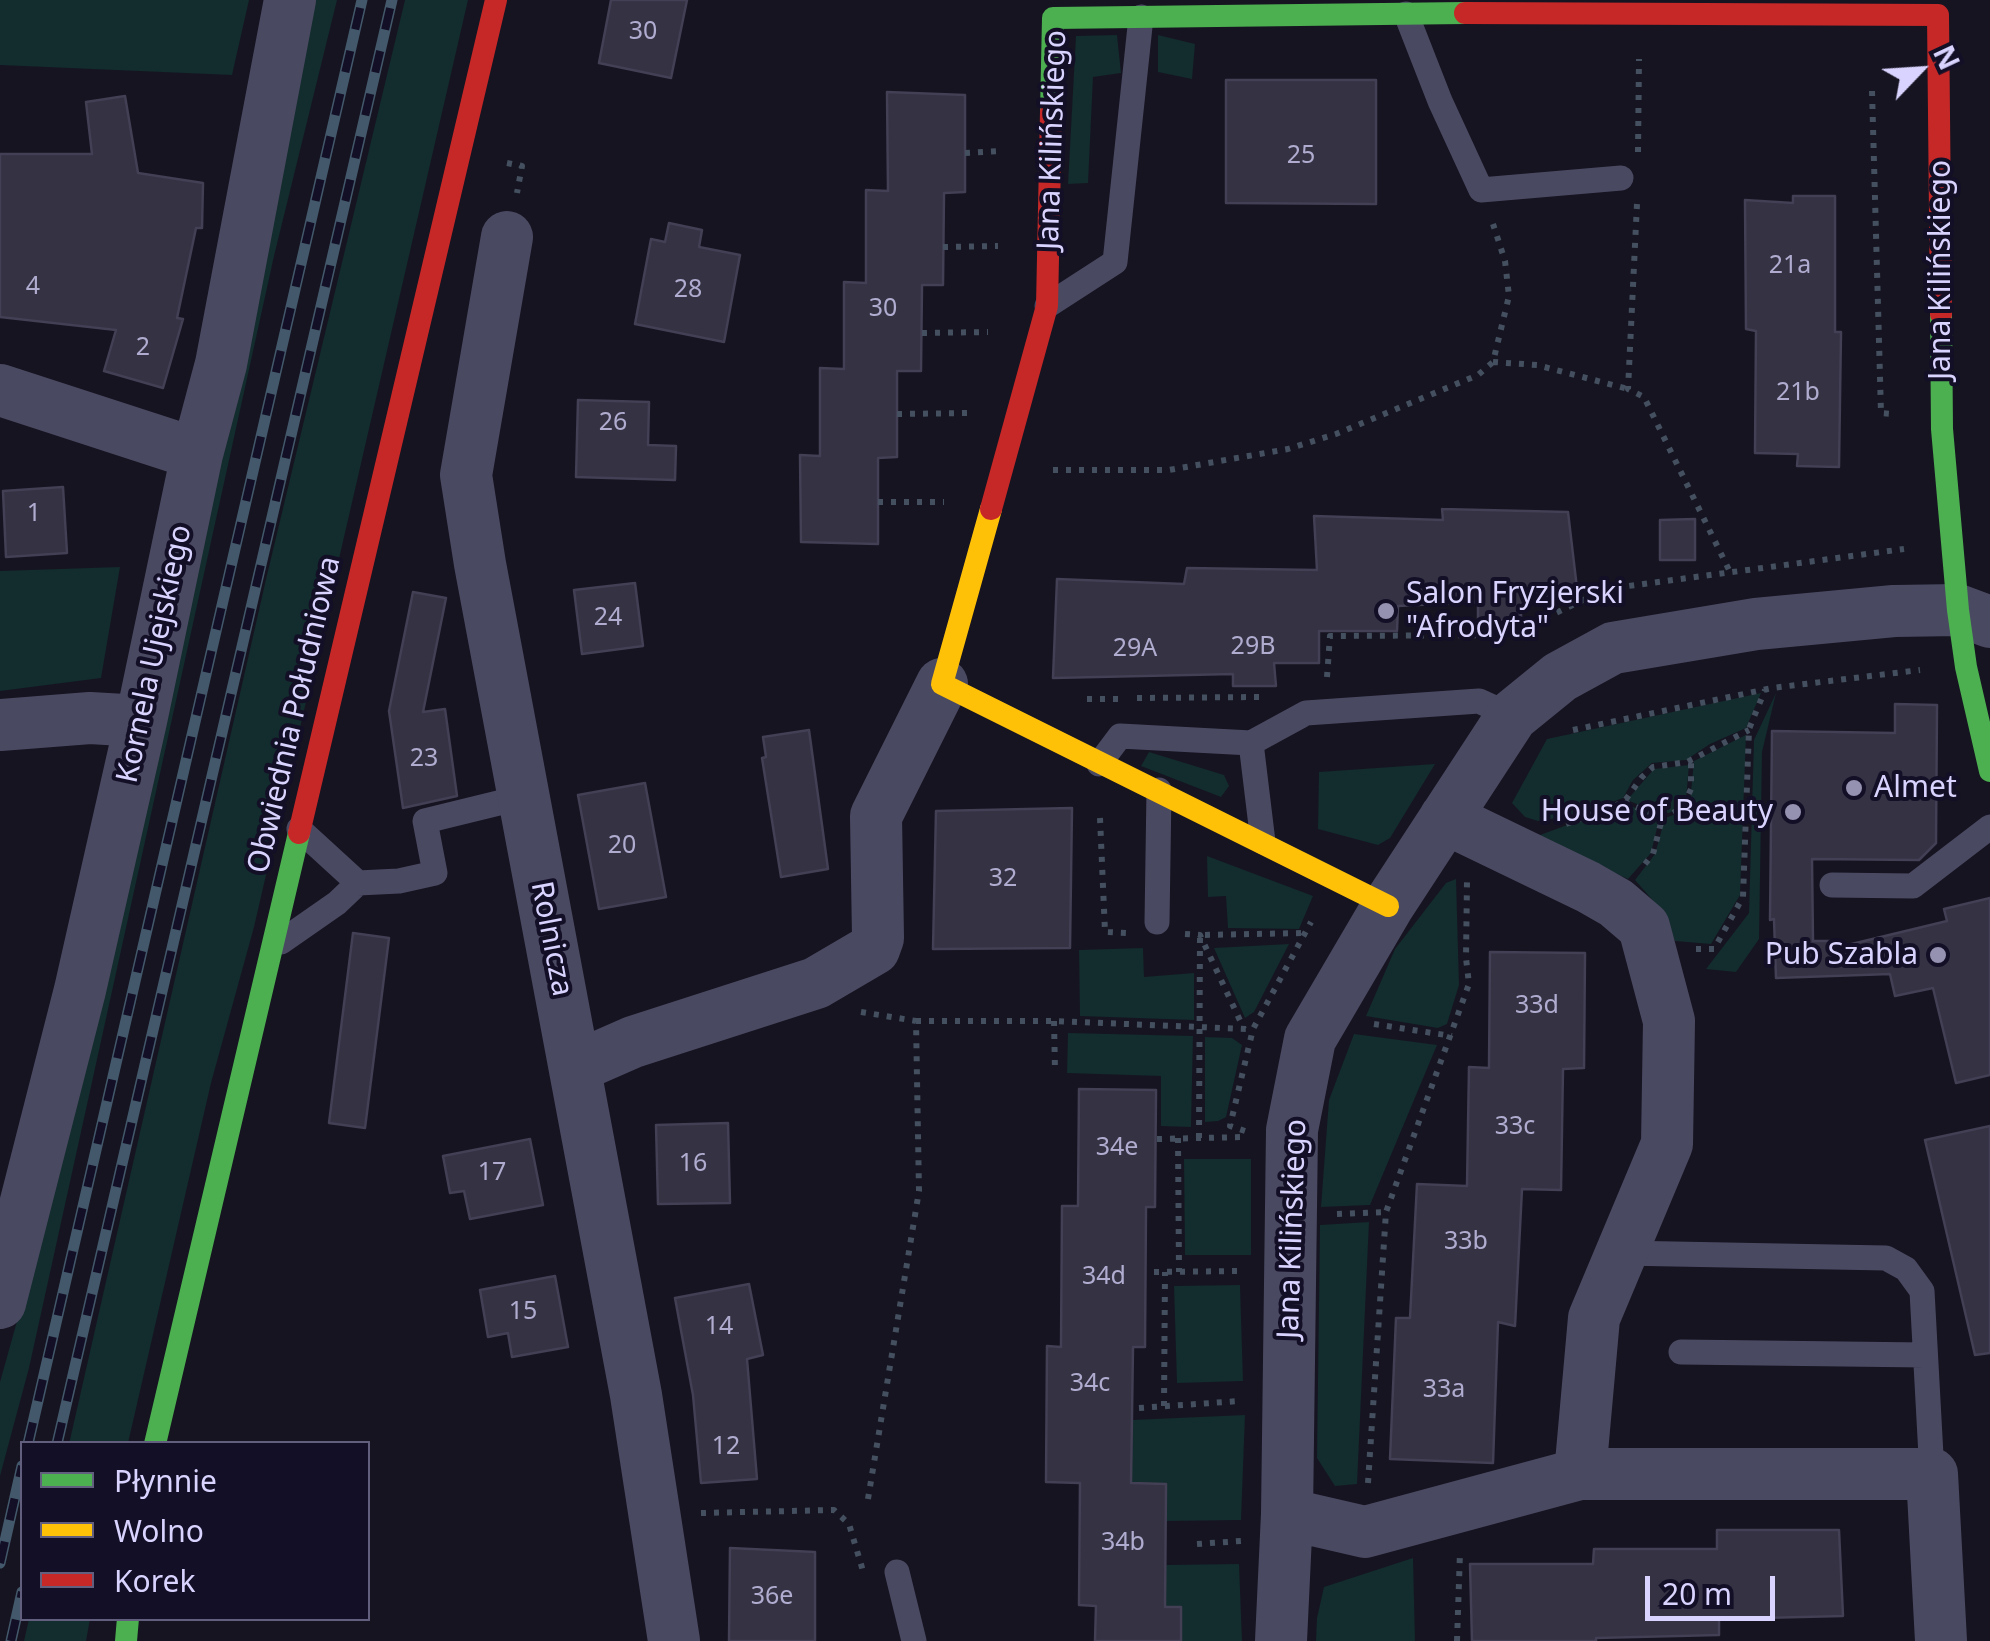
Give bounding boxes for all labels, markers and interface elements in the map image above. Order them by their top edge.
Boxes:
house number: 30 [629,17,657,47]
north arrow [1870,20,1970,120]
street label: Jana Kilińskiego [1031,29,1075,251]
text: N [1925,39,1969,76]
house number: 25 [1287,141,1315,171]
street label: Jana Kilińskiego [1923,160,1959,380]
house number: 21a [1769,251,1811,281]
house number: 4 [26,272,40,302]
house number: 28 [674,275,702,305]
house number: 30 [869,294,897,324]
house number: 2 [136,333,150,363]
house number: 21b [1776,378,1820,408]
house number: 26 [599,408,627,438]
house number: 1 [27,499,41,529]
street label: Kornela Ujejskiego [110,522,200,786]
street label: Obwiednia Południowa [241,553,349,877]
place label: Salon Fryzjerski "Afrodyta" [1406,576,1624,646]
marker: Salon Fryzjerski "Afrodyta" [1375,600,1397,622]
house number: 24 [594,603,622,633]
house number: 29B [1231,632,1275,662]
house number: 29A [1113,634,1157,664]
house number: 23 [410,744,438,774]
place label: Almet [1874,770,1957,806]
marker: Almet [1843,777,1865,799]
place label: House of Beauty [1541,794,1773,830]
marker: House of Beauty [1782,801,1804,823]
house number: 20 [608,831,636,861]
house number: 32 [989,864,1017,894]
street label: Rolnicza [522,879,580,999]
place label: Pub Szabla [1765,937,1918,973]
marker: Pub Szabla [1927,944,1949,966]
house number: 33d [1515,991,1559,1021]
house number: 33c [1495,1112,1535,1142]
street label: Jana Kilińskiego [1271,1118,1315,1340]
house number: 34e [1096,1133,1138,1163]
house number: 16 [679,1149,707,1179]
house number: 17 [478,1158,506,1188]
house number: 33b [1444,1227,1488,1257]
house number: 34d [1082,1262,1126,1292]
house number: 15 [509,1297,537,1327]
house number: 14 [705,1312,733,1342]
house number: 34c [1070,1369,1110,1399]
house number: 33a [1423,1375,1465,1405]
house number: 12 [712,1432,740,1462]
legend [20,1441,370,1621]
text: Płynnie [114,1460,217,1501]
text: Wolno [114,1510,204,1551]
house number: 34b [1101,1528,1145,1558]
scale bar [1650,1556,1780,1618]
text: Korek [114,1560,195,1601]
text: 20 m [1662,1573,1732,1614]
house number: 36e [751,1582,793,1612]

